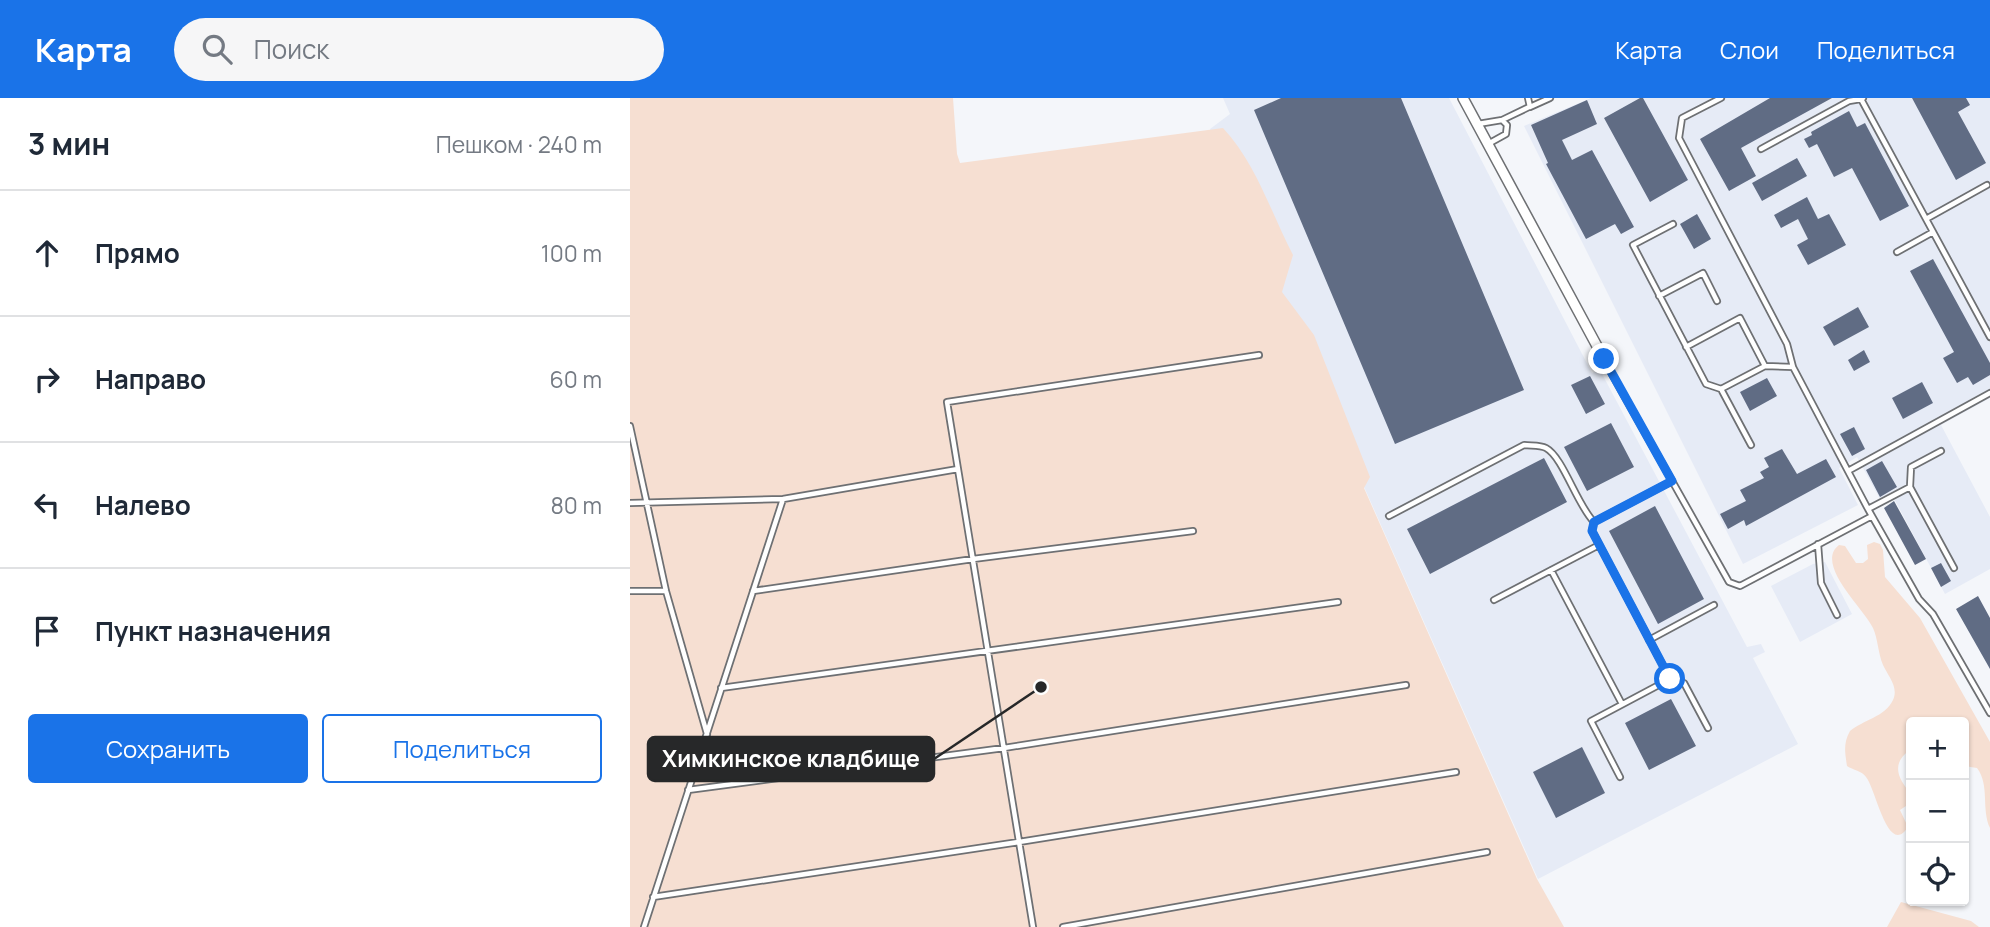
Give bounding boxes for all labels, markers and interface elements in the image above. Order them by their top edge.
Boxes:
search box [174,18,664,81]
text: Карта [35,27,132,72]
icon: search [198,30,236,68]
text: Поиск [254,31,329,67]
text: Карта [1615,33,1682,66]
text: Слои [1720,33,1779,66]
text: Поделиться [1817,33,1955,66]
text: 3 мин [28,123,110,164]
text: Пешком · 240 m [436,128,602,160]
icon: ahead [28,234,66,272]
text: Прямо [95,235,180,271]
text: 100 m [541,237,602,269]
route end [1588,343,1619,374]
icon: right [28,360,66,398]
text: Направо [95,361,206,397]
text: 60 m [550,363,602,395]
icon: left [28,486,66,524]
text: Налево [95,487,191,523]
text: 80 m [551,489,602,521]
icon: arrive [28,612,66,650]
text: Пункт назначения [95,613,331,649]
route start [1654,663,1685,694]
button: Сохранить [28,714,308,783]
button: Поделиться [322,714,602,783]
map controls [1906,717,1969,906]
button: + [1906,717,1969,780]
callout: Химкинское кладбище [648,737,934,781]
text: Химкинское кладбище [662,742,920,774]
button: − [1906,780,1969,843]
button: locate [1906,843,1969,906]

